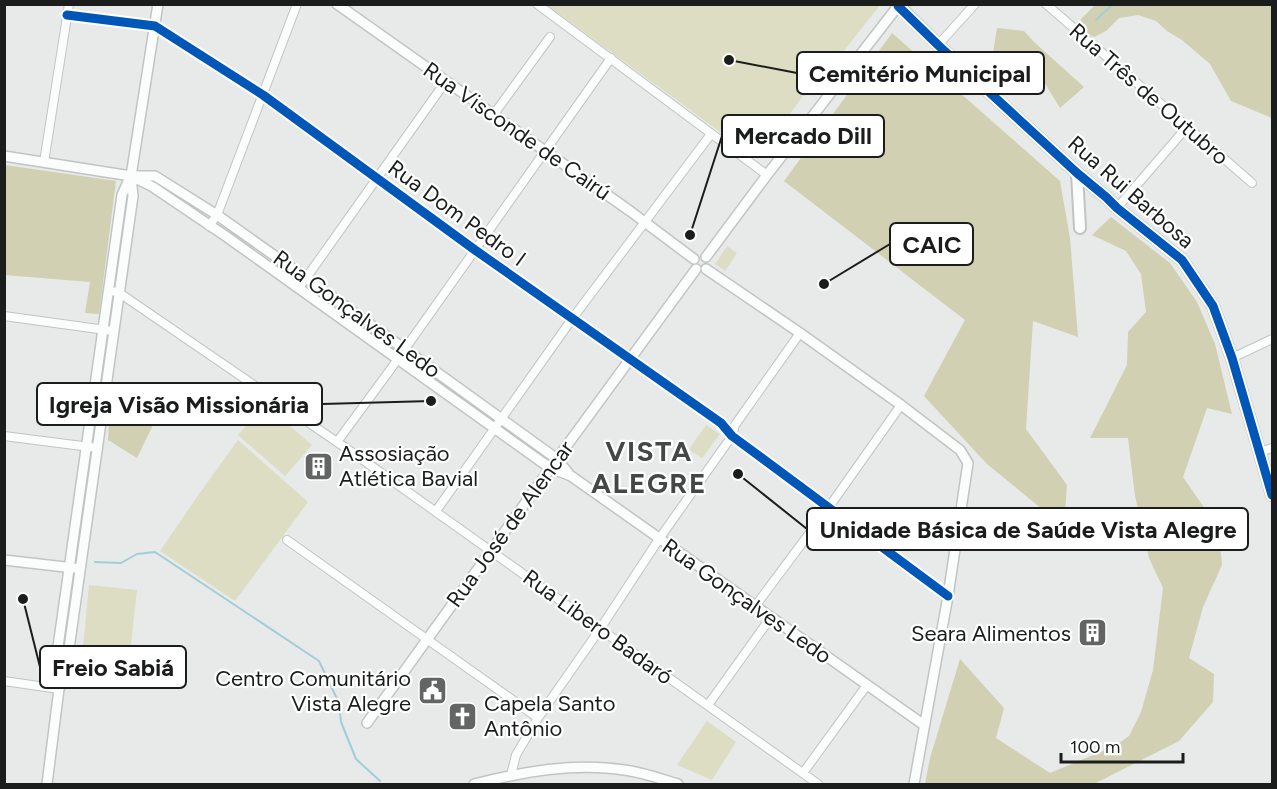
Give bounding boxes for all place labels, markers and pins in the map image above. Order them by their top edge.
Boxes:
callout: Cemitério Municipal [797,52,1044,94]
callout: Mercado Dill [722,115,884,157]
callout: CAIC [890,223,973,265]
callout: Igreja Visão Missionária [37,383,322,425]
place label: Assosiação Atlética Bavial [339,440,478,492]
building icon: Assosiação Atlética Bavial [302,450,334,482]
callout: Unidade Básica de Saúde Vista Alegre [807,508,1248,550]
building icon: Seara Alimentos [1076,617,1108,649]
place label: Seara Alimentos [911,620,1071,647]
callout: Freio Sabiá [40,646,186,688]
place label: Centro Comunitário Vista Alegre [215,665,411,717]
public building icon: Centro Comunitário Vista Alegre [416,675,448,707]
place label: Capela Santo Antônio [484,690,616,742]
church icon: Capela Santo Antônio [447,700,479,732]

